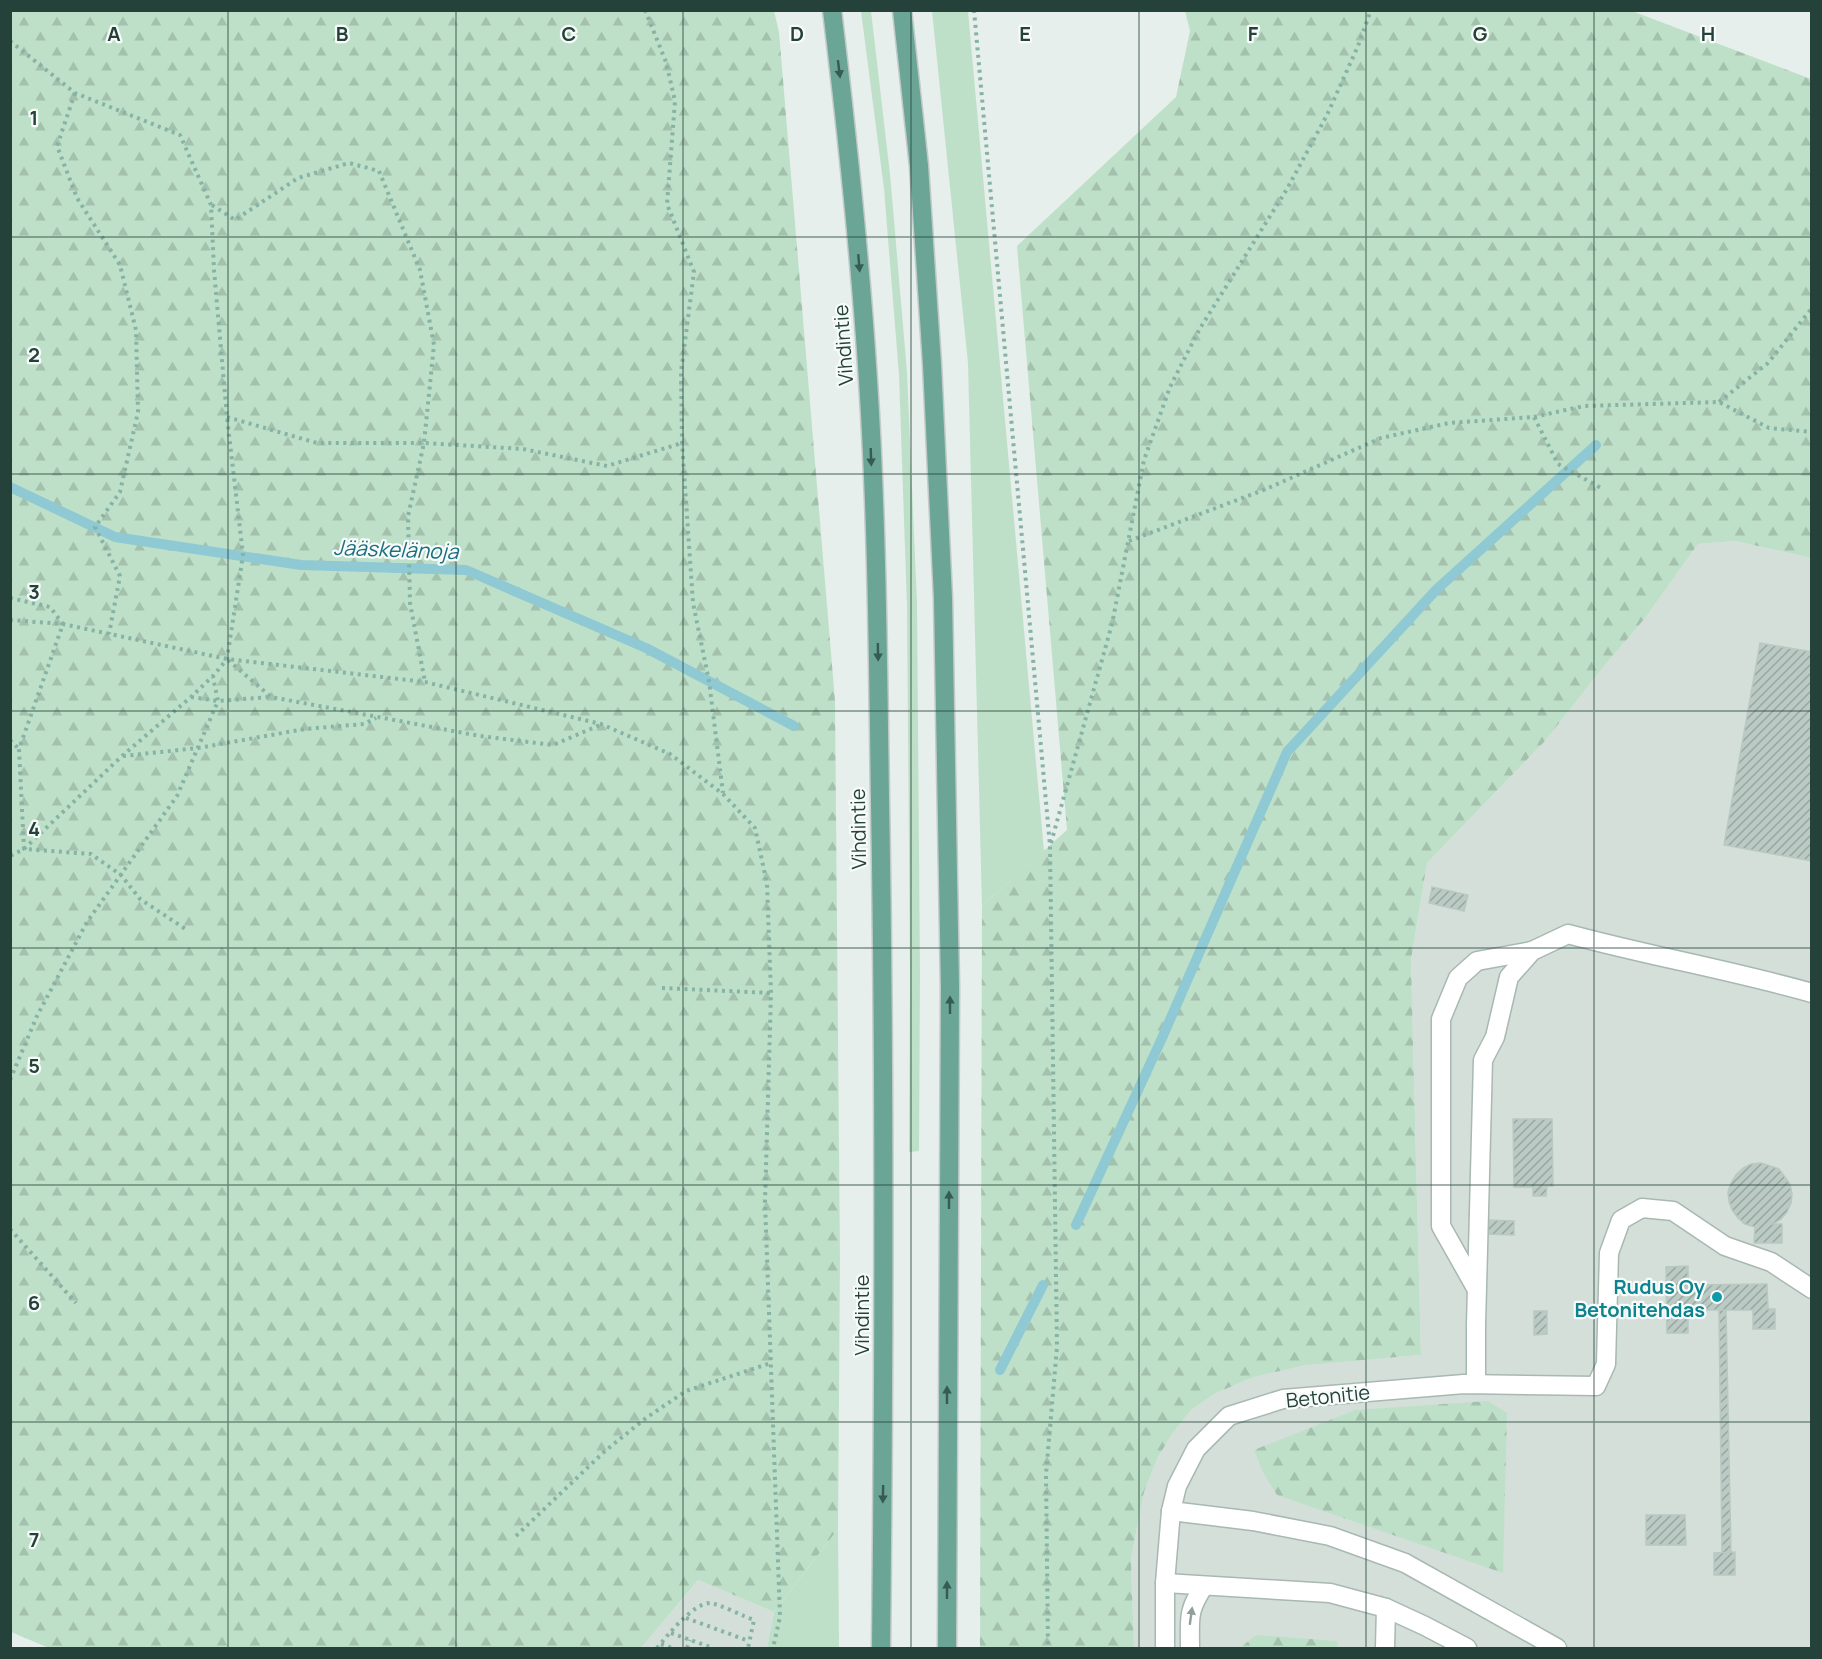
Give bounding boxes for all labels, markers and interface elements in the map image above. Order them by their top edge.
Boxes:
text: A [107,20,121,47]
text: B [336,20,349,47]
text: C [562,20,576,47]
text: D [790,20,804,47]
text: E [1019,20,1031,47]
text: F [1248,20,1259,47]
text: G [1473,20,1488,47]
text: H [1701,20,1715,47]
one-way arrow [834,59,844,78]
text: 1 [30,104,38,131]
one-way arrow [854,253,864,272]
street label: Vihdintie [827,304,859,386]
text: 2 [28,341,40,368]
one-way arrow [867,448,876,467]
water label: Jääskelänoja [333,533,460,565]
text: 3 [28,578,40,605]
one-way arrow [873,643,883,662]
street label: Vihdintie [844,788,872,870]
text: 4 [28,815,40,842]
one-way arrow [945,996,955,1015]
text: 5 [28,1052,40,1079]
one-way arrow [944,1191,954,1210]
place label: Rudus Oy Betonitehdas [1574,1273,1706,1323]
street label: Vihdintie [848,1275,875,1356]
text: 6 [28,1289,40,1316]
marker: Rudus Oy Betonitehdas [1710,1290,1724,1304]
street label: Betonitie [1285,1378,1371,1414]
one-way arrow [942,1386,952,1405]
one-way arrow [878,1485,887,1504]
text: 7 [29,1526,39,1553]
one-way arrow [942,1581,952,1600]
one-way arrow [1187,1606,1196,1625]

